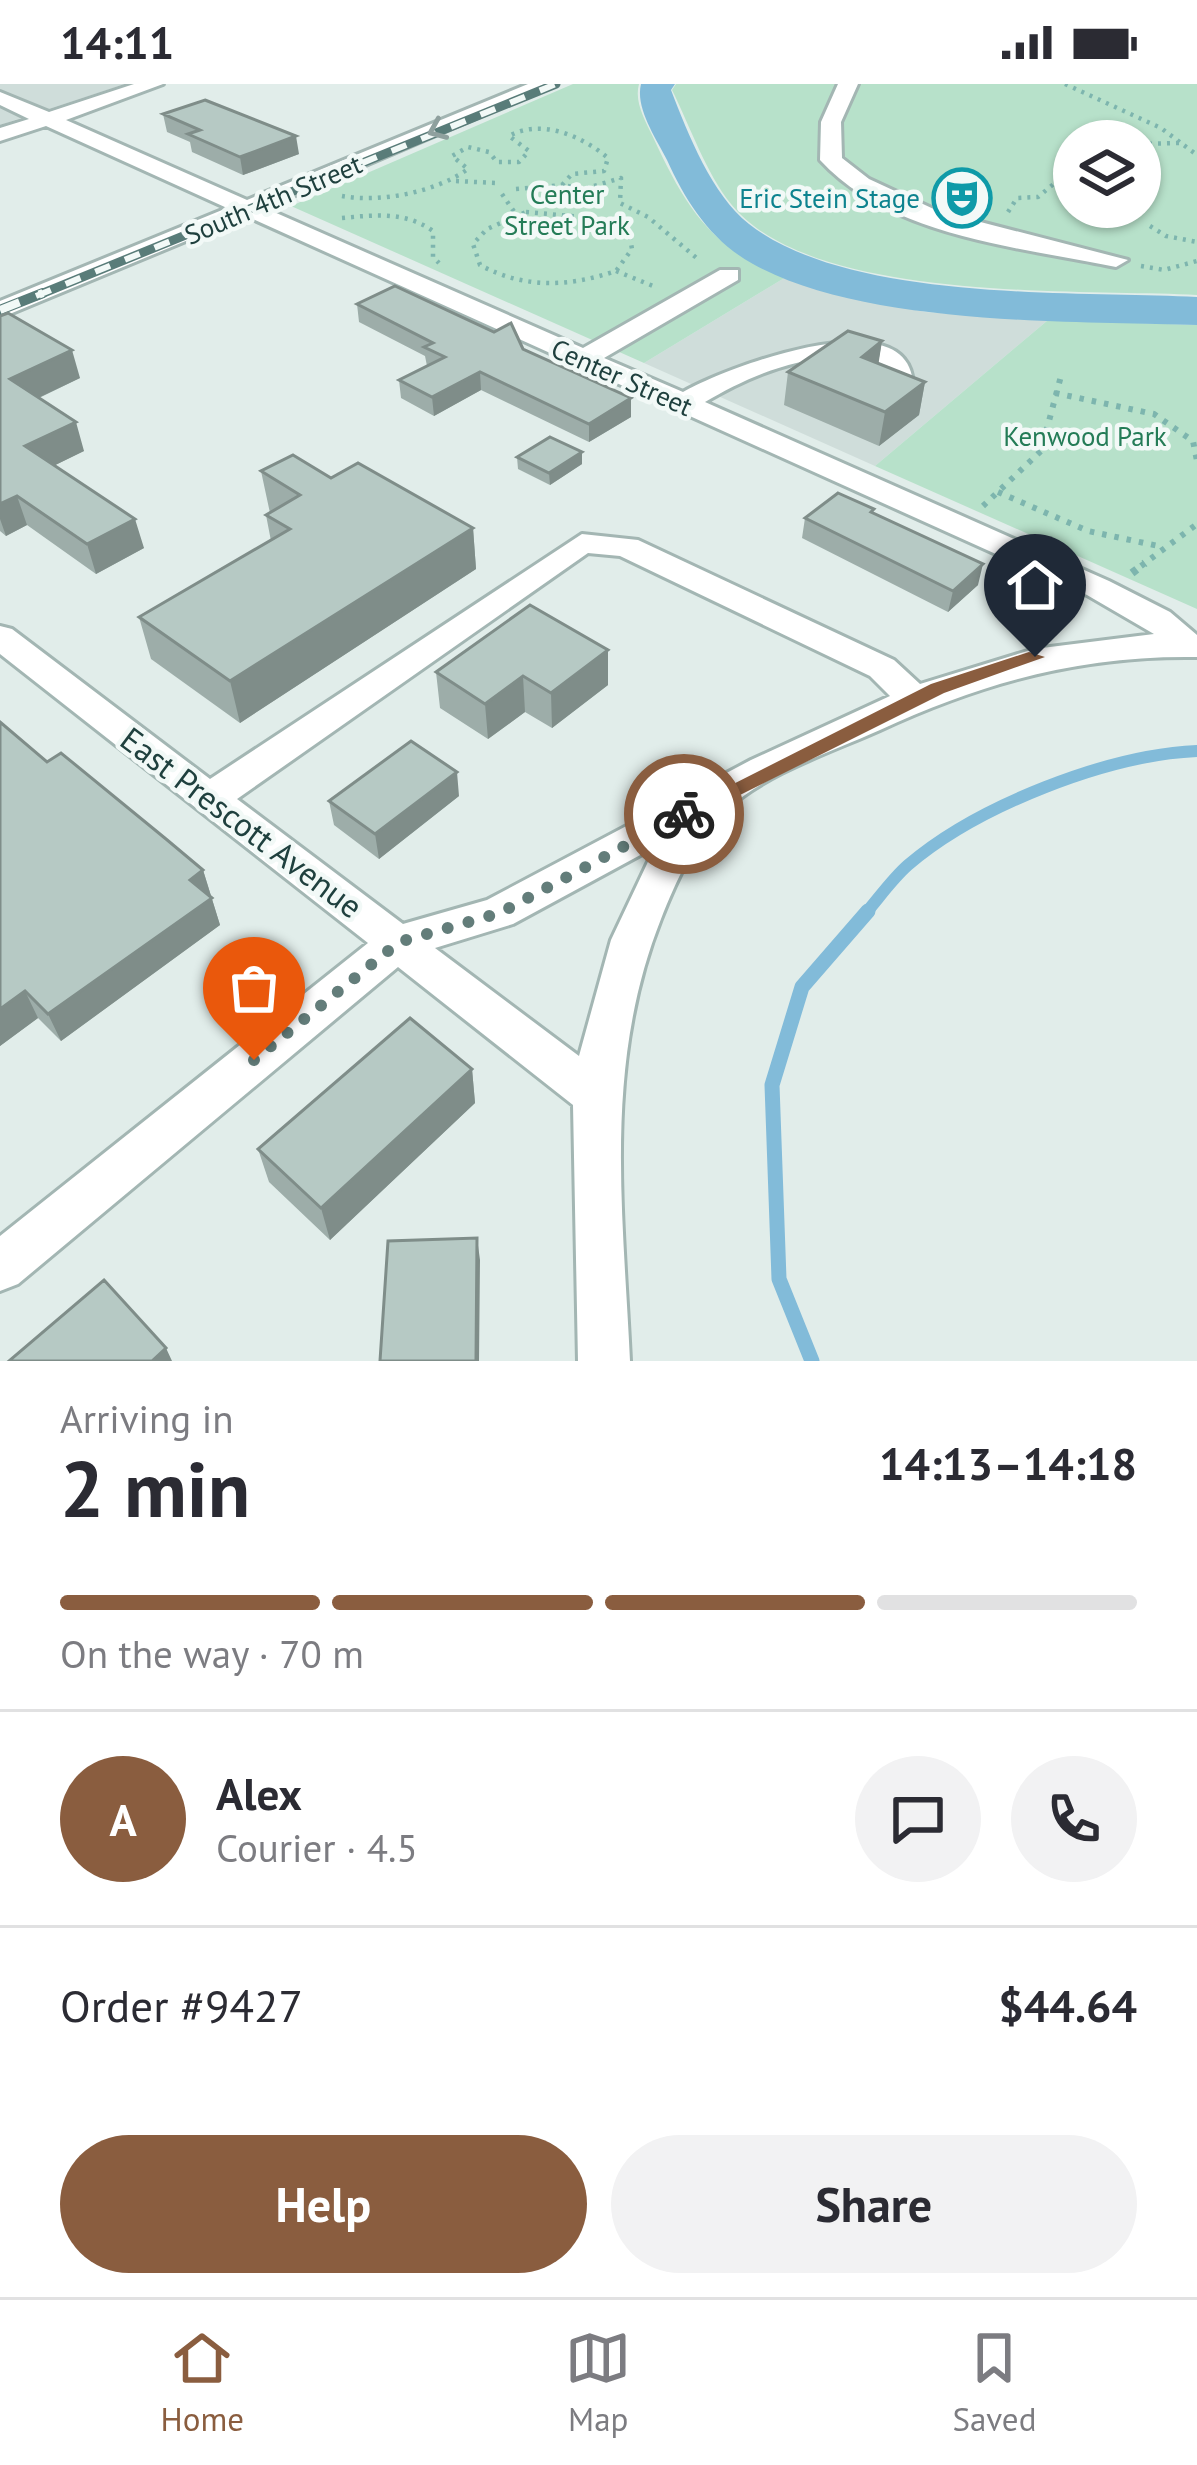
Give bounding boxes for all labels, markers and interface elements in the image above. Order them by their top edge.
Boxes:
text: 14:11 [60,13,174,71]
one-way arrow [428,116,449,140]
map controls [1053,120,1161,228]
button: layers [1053,120,1161,228]
street label: South 4th Street [179,146,367,252]
theatre icon: Eric Stein Stage [931,167,993,229]
park label: Center Street Park [504,177,630,242]
place label: Eric Stein Stage [739,181,920,215]
street label: Center Street [546,331,698,423]
park label: Kenwood Park [1003,419,1167,453]
pin [984,534,1086,657]
icon: home [1002,552,1068,618]
street label: East Prescott Avenue [112,717,372,927]
courier [624,754,744,874]
icon: bike [651,781,717,847]
pin [203,937,305,1060]
icon: bag [221,955,287,1021]
text: Arriving in [60,1393,234,1444]
text: 14:13–14:18 [879,1434,1137,1492]
text: 2 min [60,1438,250,1539]
text: On the way · 70 m [60,1628,364,1679]
button: chat [855,1756,981,1882]
button: phone [1011,1756,1137,1882]
text: Alex [216,1764,302,1822]
text: A [109,1790,137,1848]
text: Courier · 4.5 [216,1822,418,1873]
text: Order #9427 [60,1976,303,2034]
text: $44.64 [998,1976,1137,2034]
button: Help [60,2135,587,2273]
button: Share [611,2135,1137,2273]
tab: Home [161,2325,244,2440]
tab: Map [565,2325,631,2440]
tab: Saved [952,2325,1036,2440]

